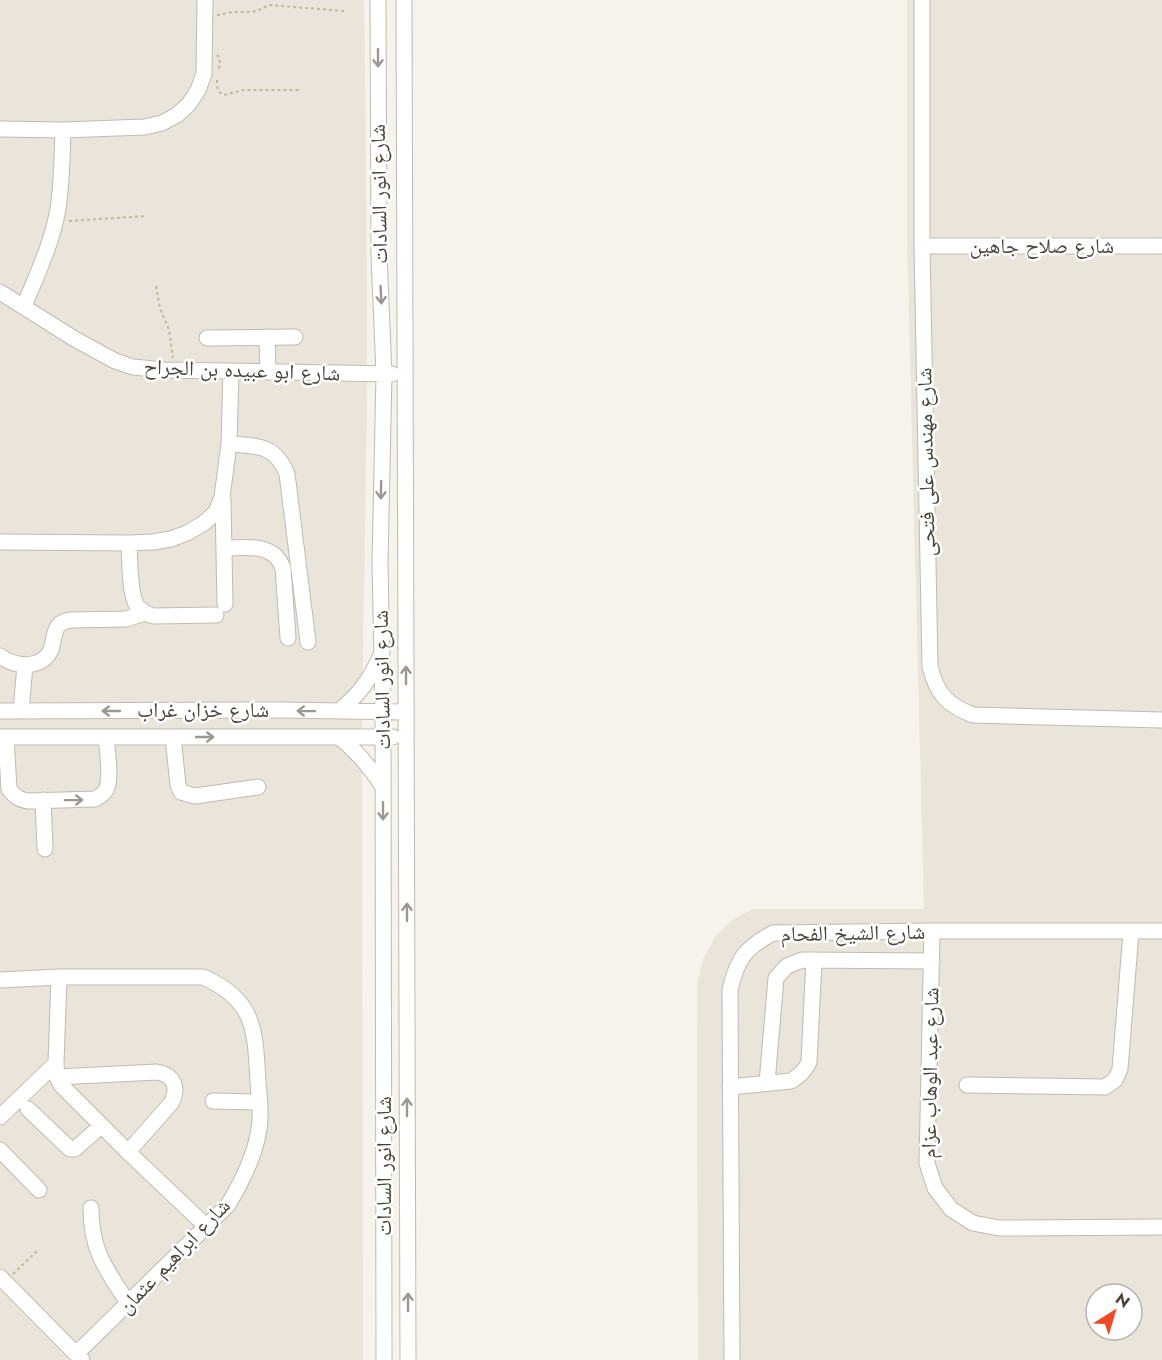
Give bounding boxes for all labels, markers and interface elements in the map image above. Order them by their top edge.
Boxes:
one-way arrow [372,48,384,68]
street label: شارع انور السادات [363,124,395,264]
street label: شارع صلاح جاهين [970,231,1114,261]
one-way arrow [376,285,387,305]
street label: شارع ابو عبيده بن الجراح [143,352,341,388]
street label: شارع مهندس على فتحى [909,367,943,557]
one-way arrow [376,480,387,500]
street label: شارع انور السادات [366,610,398,750]
one-way arrow [400,665,412,685]
street label: شارع خزان غراب [137,695,269,725]
one-way arrow [102,705,122,717]
one-way arrow [297,705,316,716]
one-way arrow [195,731,215,743]
one-way arrow [63,794,83,805]
one-way arrow [377,801,389,821]
one-way arrow [401,902,413,922]
street label: شارع الشيخ الفحام [780,917,926,949]
street label: شارع عبد الوهاب عزام [914,987,946,1159]
street label: شارع انور السادات [369,1096,399,1236]
one-way arrow [401,1097,413,1117]
street label: شارع ابراهيم عثمان [111,1191,237,1321]
north arrow [1084,1282,1144,1342]
text: N [1111,1287,1135,1313]
one-way arrow [402,1292,414,1312]

